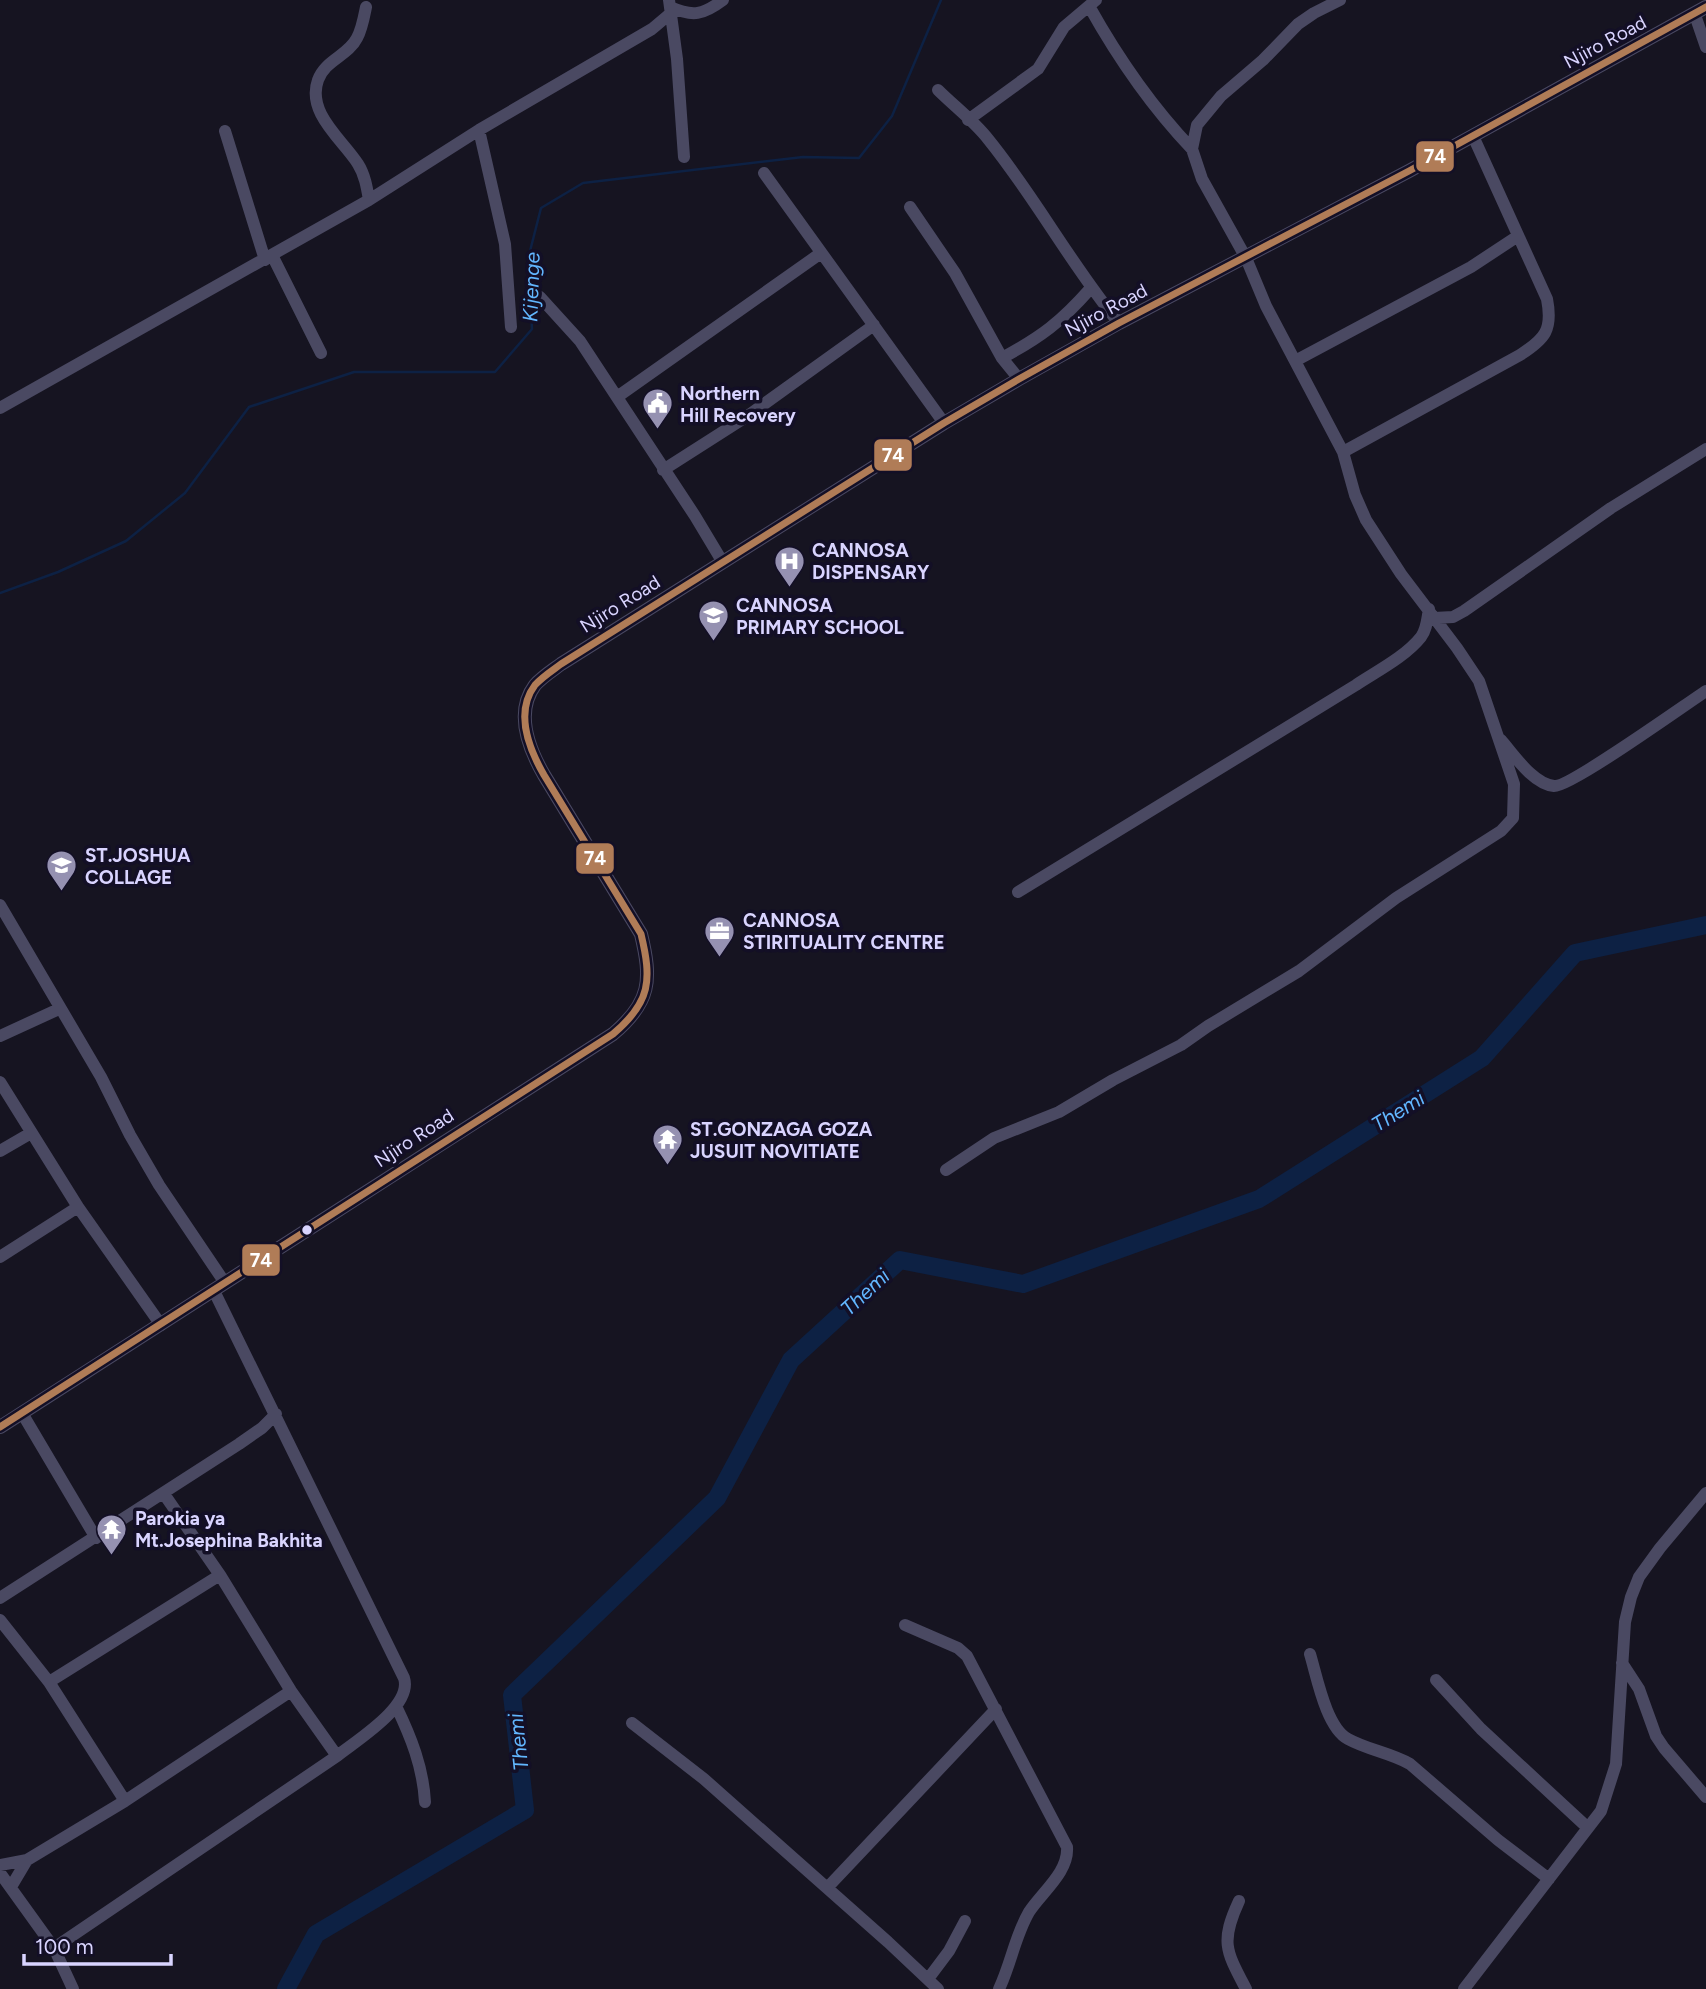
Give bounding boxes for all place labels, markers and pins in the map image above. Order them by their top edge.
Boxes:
place label: Northern Hill Recovery [680,382,796,427]
public building icon: Northern Hill Recovery [640,387,674,431]
place label: CANNOSA DISPENSARY [812,539,930,584]
hospital icon: CANNOSA DISPENSARY [772,544,806,588]
place label: CANNOSA PRIMARY SCHOOL [736,594,904,639]
school or university icon: CANNOSA PRIMARY SCHOOL [696,599,730,643]
place label: ST.JOSHUA COLLAGE [85,844,191,889]
school or university icon: ST.JOSHUA COLLAGE [45,849,79,893]
place label: CANNOSA STIRITUALITY CENTRE [743,909,945,954]
office icon: CANNOSA STIRITUALITY CENTRE [703,914,737,958]
place label: ST.GONZAGA GOZA JUSUIT NOVITIATE [690,1118,873,1163]
temple icon: ST.GONZAGA GOZA JUSUIT NOVITIATE [650,1123,684,1167]
unlabelled marker [300,1223,314,1237]
place label: Parokia ya Mt.Josephina Bakhita [135,1507,323,1552]
temple icon: Parokia ya Mt.Josephina Bakhita [95,1512,129,1556]

